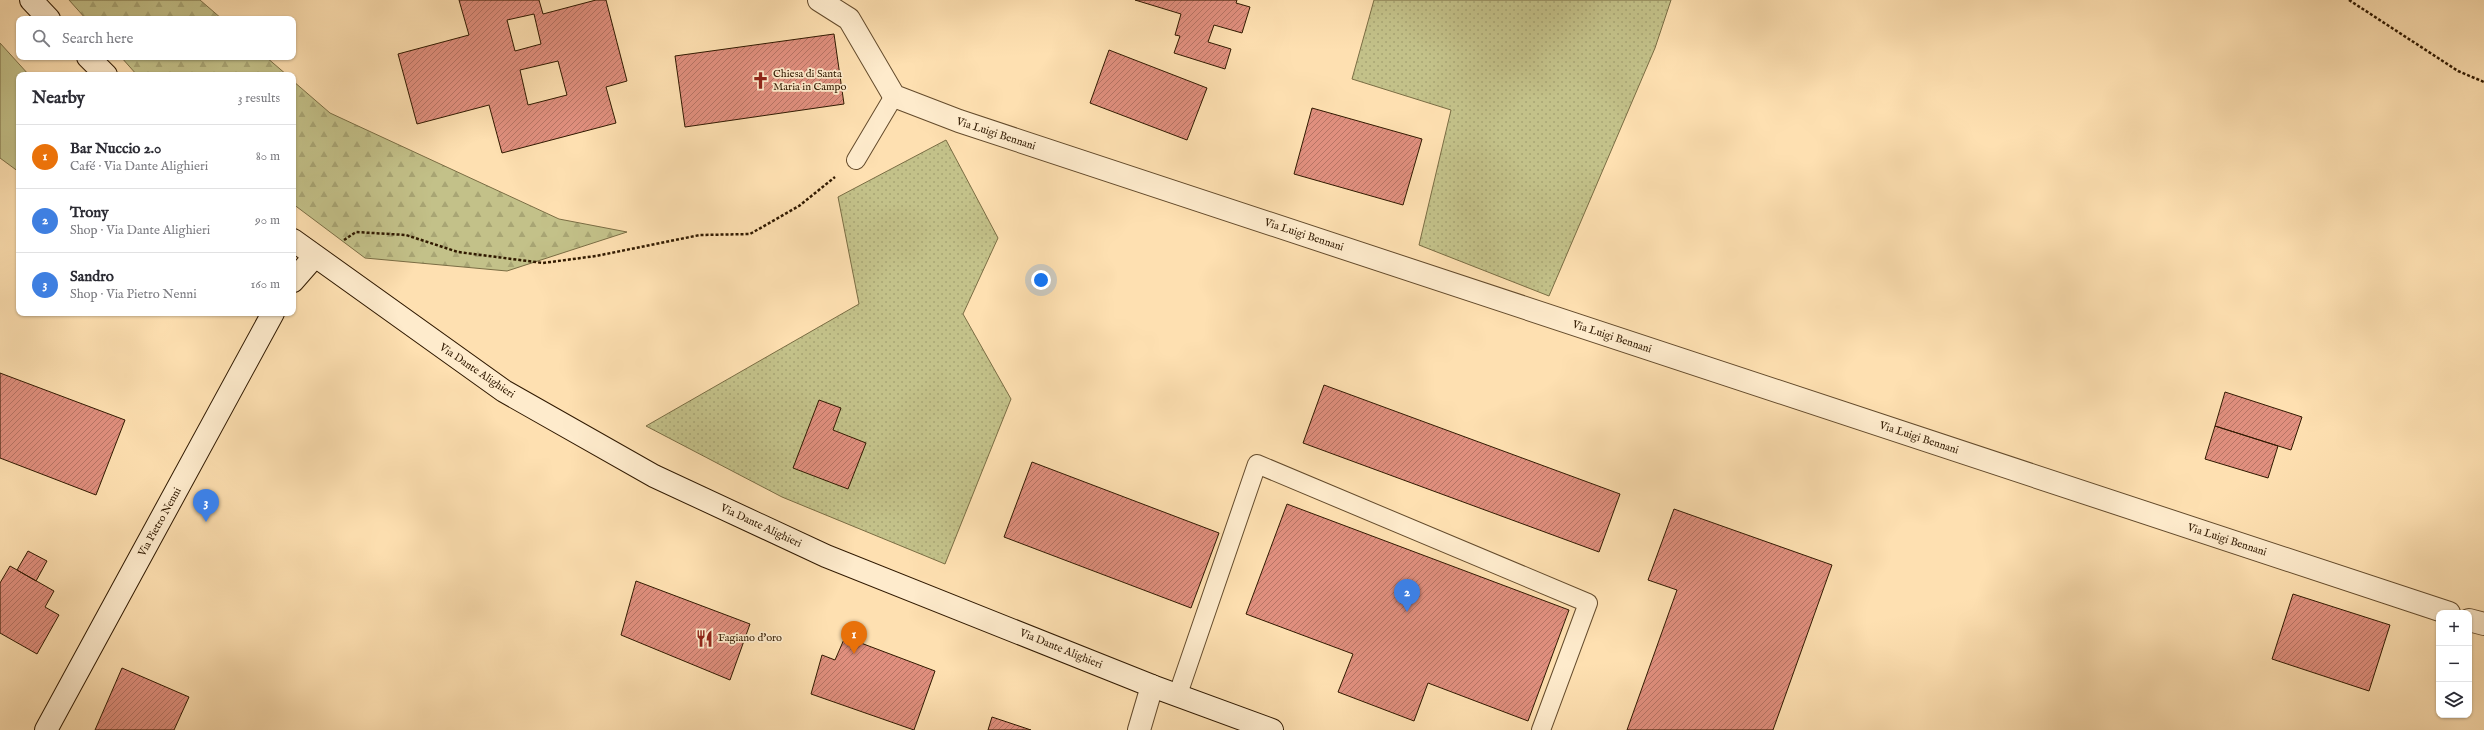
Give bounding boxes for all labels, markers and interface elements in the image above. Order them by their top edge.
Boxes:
search box [16,16,296,60]
icon: search [30,27,52,49]
text: Search here [62,29,133,48]
place label: Chiesa di Santa Maria in Campo [773,67,847,94]
church icon: Chiesa di Santa Maria in Campo [750,70,770,90]
text: Nearby [32,88,85,109]
text: 3 results [238,90,280,107]
street label: Via Luigi Bennani [954,114,1038,153]
text: Bar Nuccio 2.0 [70,139,161,158]
text: 1 [43,148,47,165]
text: 80 m [256,148,280,165]
text: Café · Via Dante Alighieri [70,158,208,175]
text: Trony [70,203,109,222]
text: 2 [42,212,48,229]
text: 90 m [255,212,280,229]
street label: Via Luigi Bennani [1262,215,1346,254]
text: Shop · Via Dante Alighieri [70,222,210,239]
text: Sandro [70,267,114,286]
your location [1031,270,1051,290]
text: 3 [43,276,47,293]
text: 160 m [250,276,280,293]
text: Shop · Via Pietro Nenni [70,286,197,303]
street label: Via Luigi Bennani [1570,317,1654,356]
street label: Via Dante Alighieri [436,340,517,401]
street label: Via Luigi Bennani [1877,418,1961,457]
street label: Via Pietro Nenni [135,485,185,560]
pin: 3 [193,489,219,522]
street label: Via Dante Alighieri [717,501,804,551]
street label: Via Luigi Bennani [2185,520,2269,559]
pin: 2 [1394,579,1420,612]
map controls [2436,610,2472,718]
button: + [2436,610,2472,646]
pin: 1 [841,621,867,654]
street label: Via Dante Alighieri [1017,626,1104,672]
restaurant icon: Fagiano d'oro [695,628,715,648]
place label: Fagiano d'oro [718,631,782,645]
button: − [2436,646,2472,682]
button: layers [2436,682,2472,718]

